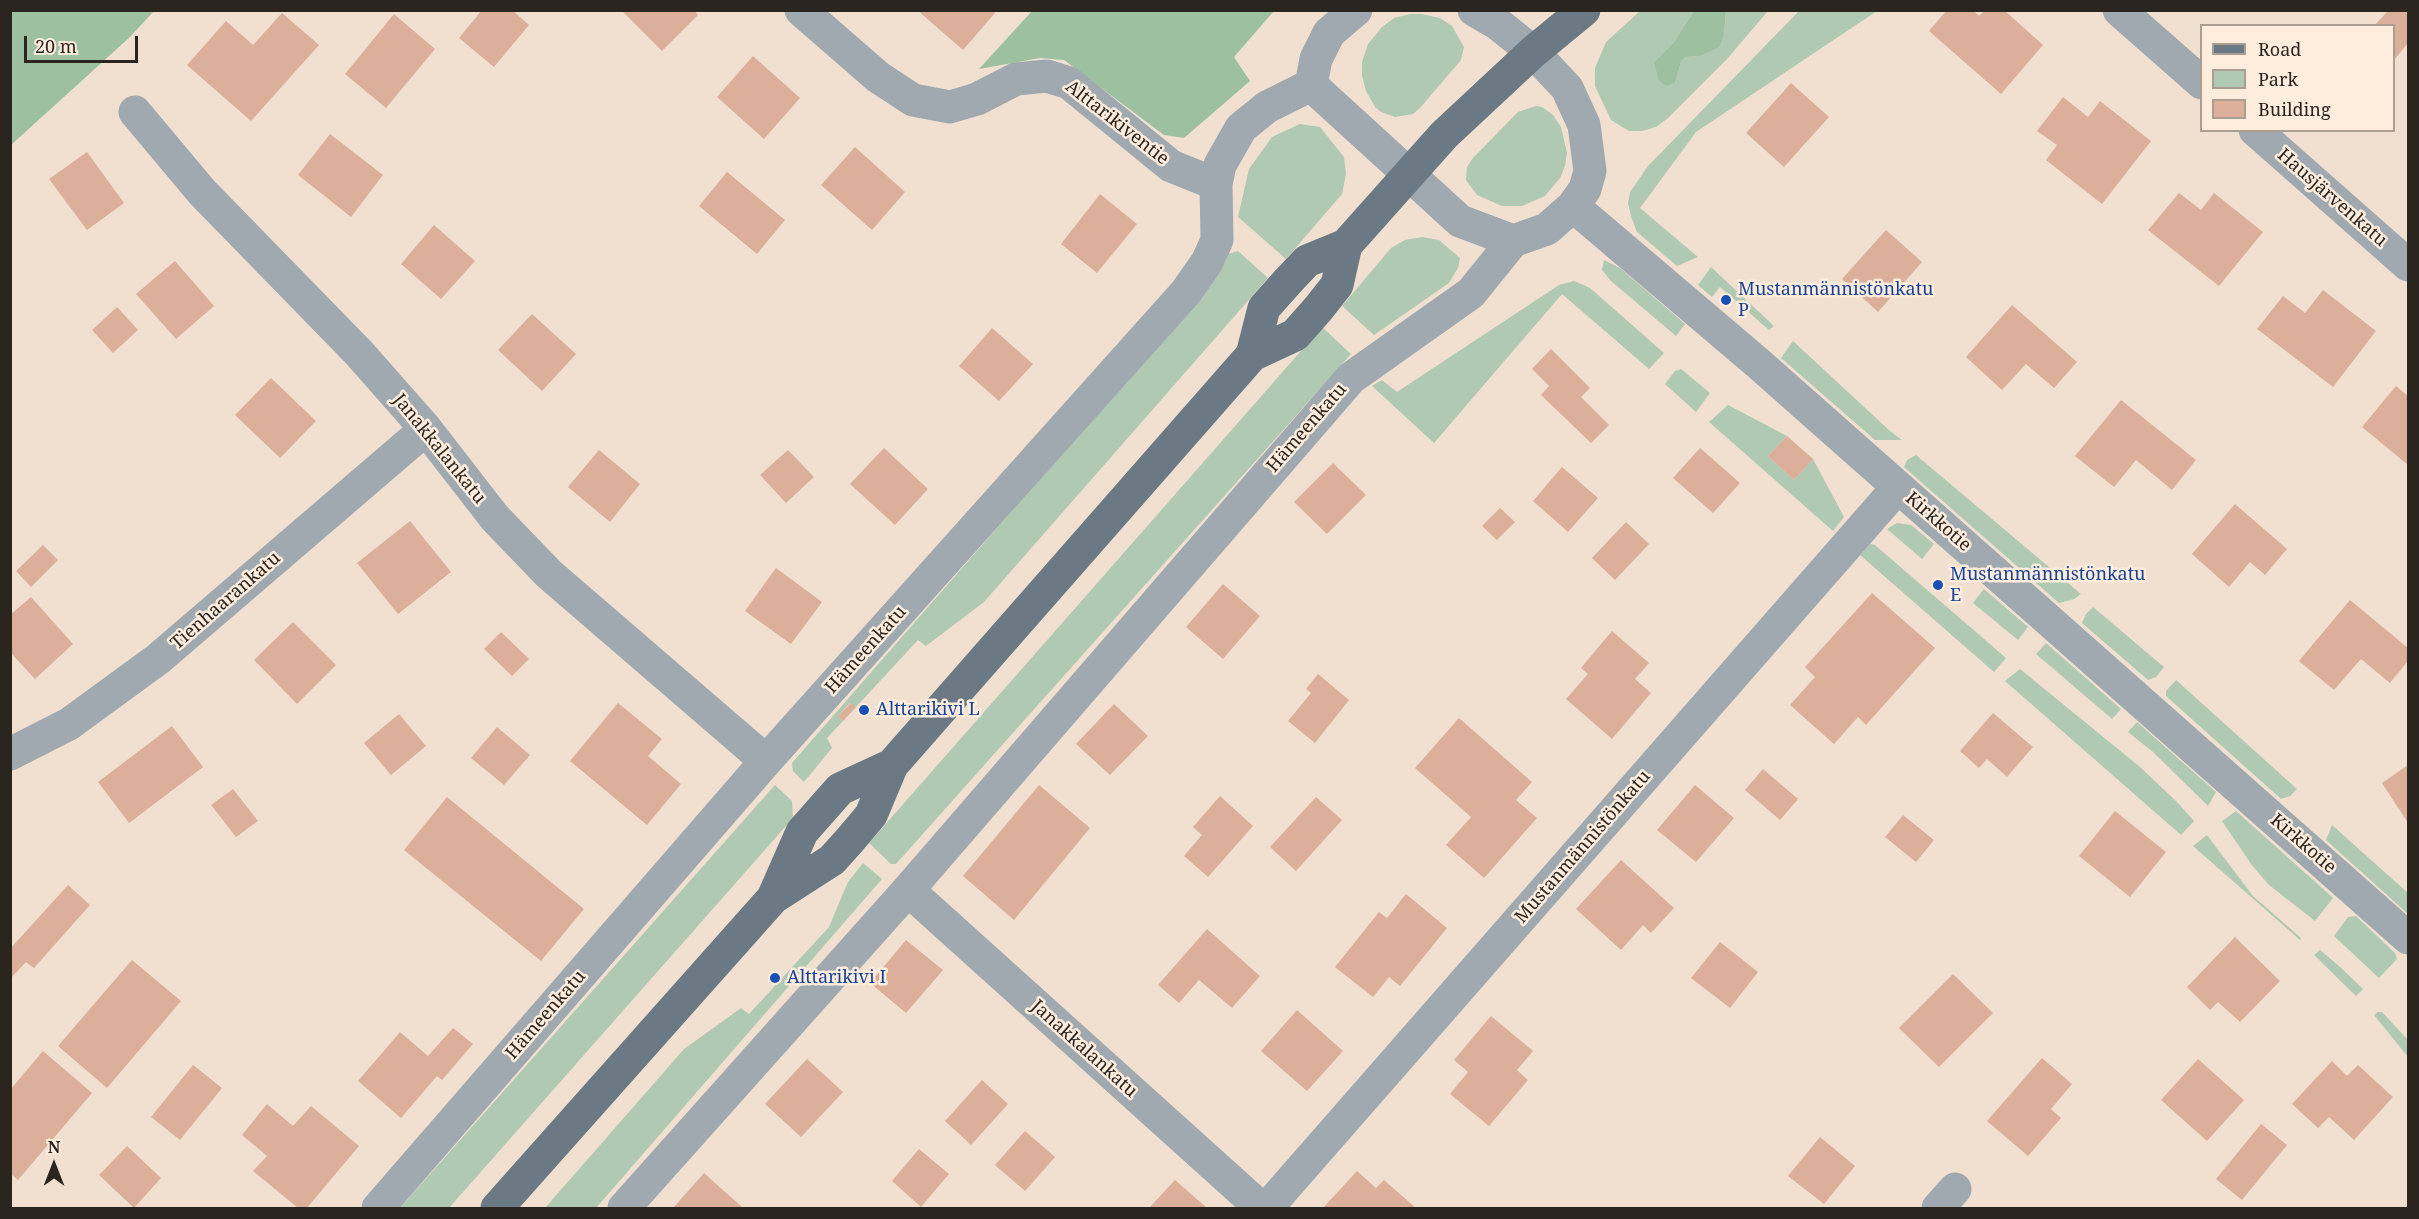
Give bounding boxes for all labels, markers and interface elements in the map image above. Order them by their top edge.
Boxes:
scale bar [27,24,141,62]
legend [2200,24,2395,132]
text: 20 m [35,34,77,58]
text: Road [2258,37,2301,61]
text: Park [2258,67,2298,91]
street label: Alttarikiventie [1061,76,1173,170]
text: Building [2258,97,2331,121]
street label: Hausjärvenkatu [2273,145,2391,251]
place label: Mustanmännistönkatu P [1738,279,1934,322]
marker: Mustanmännistönkatu P [1719,293,1733,307]
street label: Hämeenkatu [1263,379,1351,477]
street label: Janakkalankatu [388,390,490,508]
street label: Kirkkotie [1901,488,1975,556]
street label: Tienhaarankatu [167,548,285,654]
place label: Mustanmännistönkatu E [1950,564,2146,606]
marker: Mustanmännistönkatu E [1931,578,1945,592]
street label: Hämeenkatu [821,602,911,698]
place label: Alttarikivi L [876,699,980,721]
marker: Alttarikivi L [857,703,871,717]
street label: Mustanmännistönkatu [1511,766,1655,928]
street label: Kirkkotie [2266,810,2340,878]
street label: Hämeenkatu [502,966,590,1064]
place label: Alttarikivi I [787,967,886,989]
marker: Alttarikivi I [768,971,782,985]
street label: Janakkalankatu [1027,996,1141,1102]
north arrow [24,1135,84,1195]
text: N [48,1136,60,1158]

